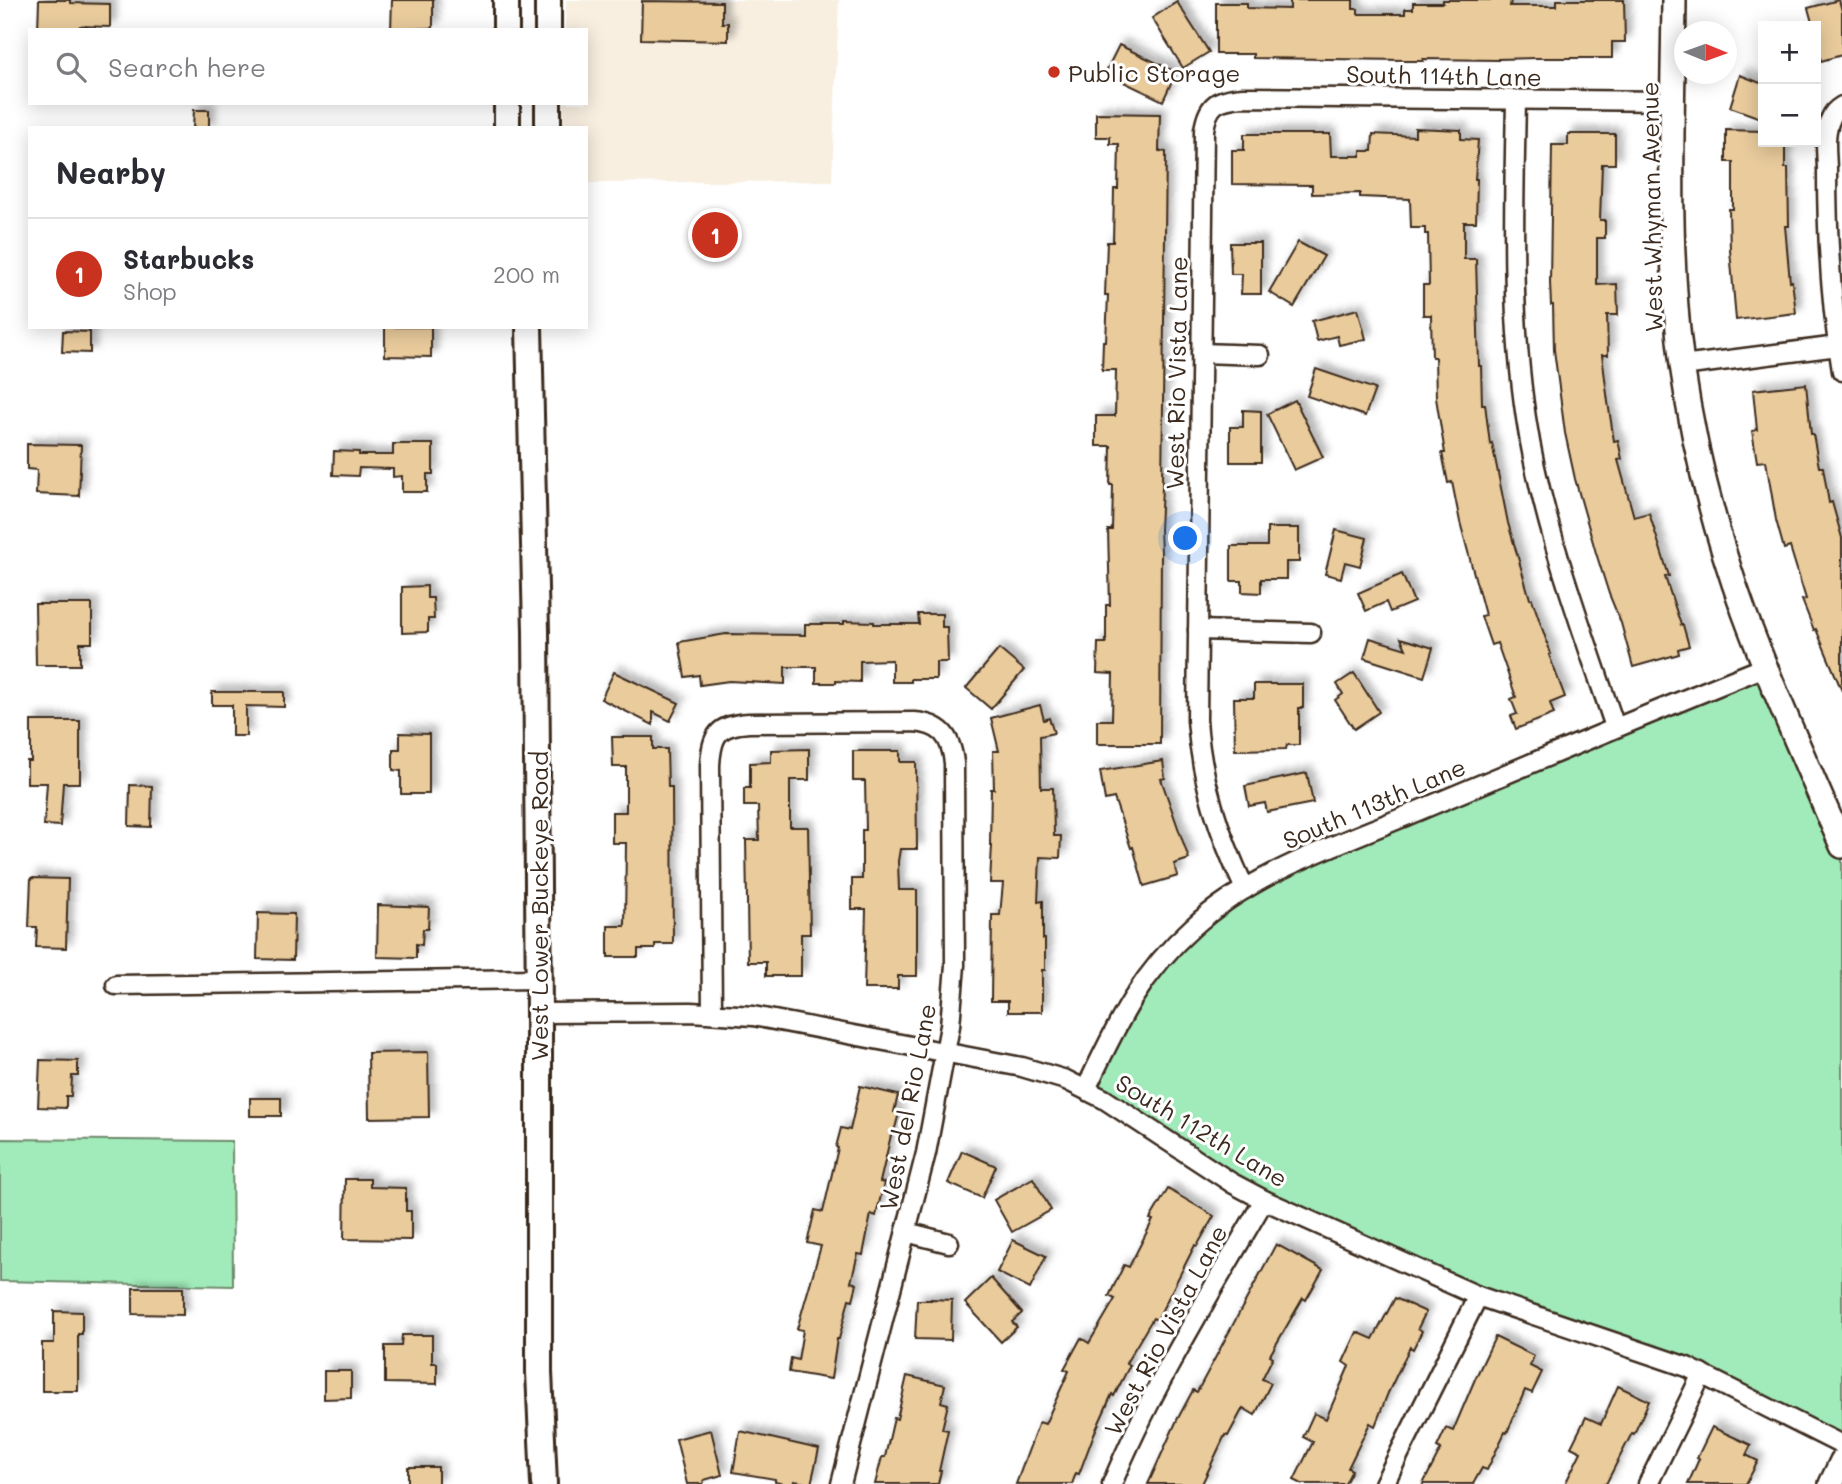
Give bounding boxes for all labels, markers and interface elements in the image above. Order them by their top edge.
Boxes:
north arrow [1674,21,1737,84]
map controls [1758,21,1821,147]
button: + [1758,21,1821,84]
search box [28,28,588,105]
icon: search [52,48,90,86]
text: Search here [108,50,266,84]
place label: Public Storage [1068,57,1240,88]
street label: South 114th Lane [1346,58,1542,92]
marker: Public Storage [1046,64,1062,80]
street label: West Whyman Avenue [1633,81,1669,333]
button: − [1758,84,1821,147]
text: Nearby [56,152,166,192]
pin: 1 [692,209,738,261]
text: Starbucks [123,242,254,276]
street label: West Rio Vista Lane [1158,256,1194,490]
text: 1 [74,259,84,289]
text: 200 m [493,259,560,289]
text: Shop [123,276,177,306]
your location [1168,521,1202,555]
street label: West Lower Buckeye Road [523,751,554,1061]
street label: South 113th Lane [1278,751,1470,855]
street label: West del Rio Lane [872,1001,942,1213]
street label: South 112th Lane [1110,1067,1294,1193]
street label: West Rio Vista Lane [1096,1219,1234,1441]

